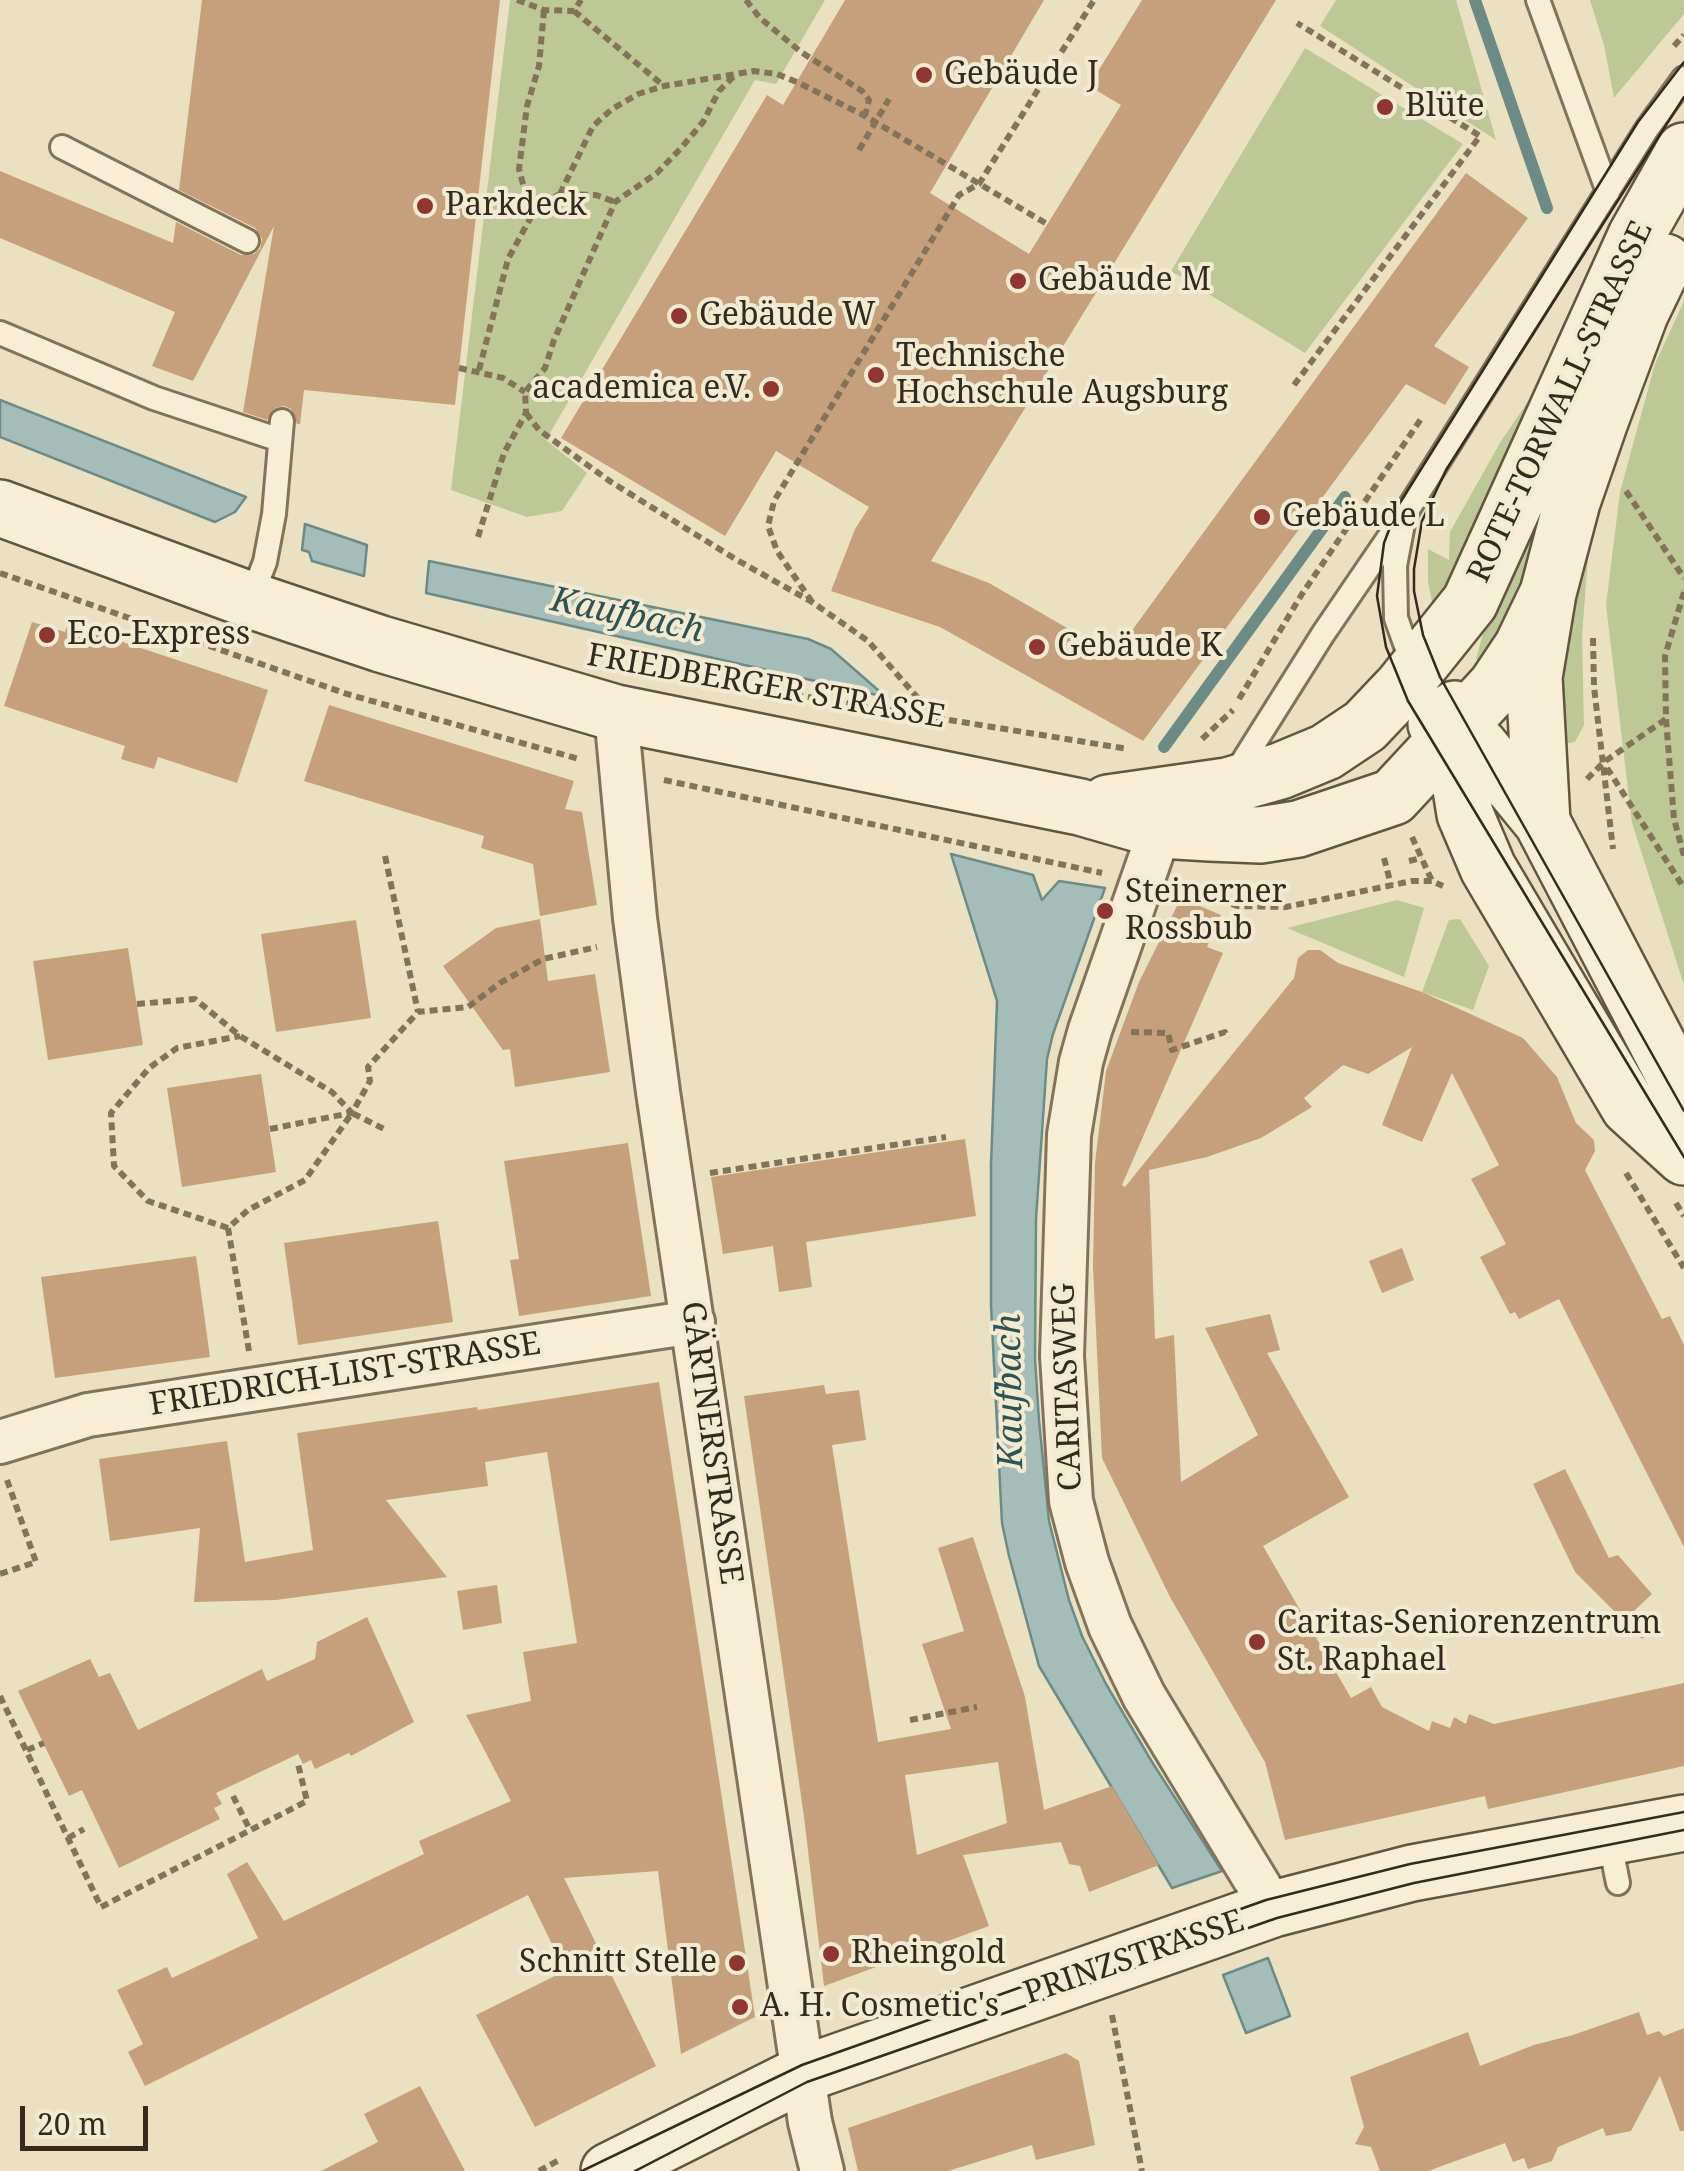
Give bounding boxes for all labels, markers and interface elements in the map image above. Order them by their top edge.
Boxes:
place label: Gebäude J [944,56,1098,94]
marker: Gebäude J [913,64,935,86]
place label: Blüte [1405,88,1485,126]
marker: Blüte [1374,96,1396,118]
place label: Parkdeck [445,187,587,225]
marker: Parkdeck [414,195,436,217]
street label: ROTE-TORWALL-STRASSE [1460,215,1662,589]
place label: Gebäude M [1038,262,1211,300]
marker: Gebäude M [1007,270,1029,292]
place label: Gebäude W [699,297,876,335]
marker: Gebäude W [668,305,690,327]
place label: Technische Hochschule Augsburg [896,338,1228,413]
marker: Technische Hochschule Augsburg [865,364,887,386]
place label: academica e.V. [532,370,751,408]
marker: academica e.V. [760,378,782,400]
place label: Gebäude L [1282,498,1445,536]
marker: Gebäude L [1251,506,1273,528]
water label: Kaufbach [547,579,707,653]
place label: Eco-Express [67,616,250,654]
marker: Eco-Express [36,624,58,646]
place label: Gebäude K [1057,628,1222,666]
marker: Gebäude K [1026,636,1048,658]
street label: FRIEDBERGER STRASSE [584,637,948,737]
place label: Steinerner Rossbub [1125,874,1287,949]
marker: Steinerner Rossbub [1094,900,1116,922]
street label: CARITASWEG [1045,1282,1091,1492]
street label: GÄRTNERSTRASSE [672,1299,750,1587]
water label: Kaufbach [989,1313,1033,1469]
street label: FRIEDRICH-LIST-STRASSE [147,1325,543,1425]
place label: Caritas-Seniorenzentrum St. Raphael [1277,1605,1661,1680]
marker: Caritas-Seniorenzentrum St. Raphael [1246,1631,1268,1653]
street label: PRINZSTRASSE [1019,1902,1249,2014]
place label: Rheingold [851,1935,1006,1973]
marker: Rheingold [820,1943,842,1965]
place label: Schnitt Stelle [519,1944,717,1982]
marker: Schnitt Stelle [726,1952,748,1974]
place label: A. H. Cosmetic's [760,1988,999,2026]
marker: A. H. Cosmetic's [729,1996,751,2018]
scale bar [25,2086,152,2148]
text: 20 m [37,2103,107,2144]

